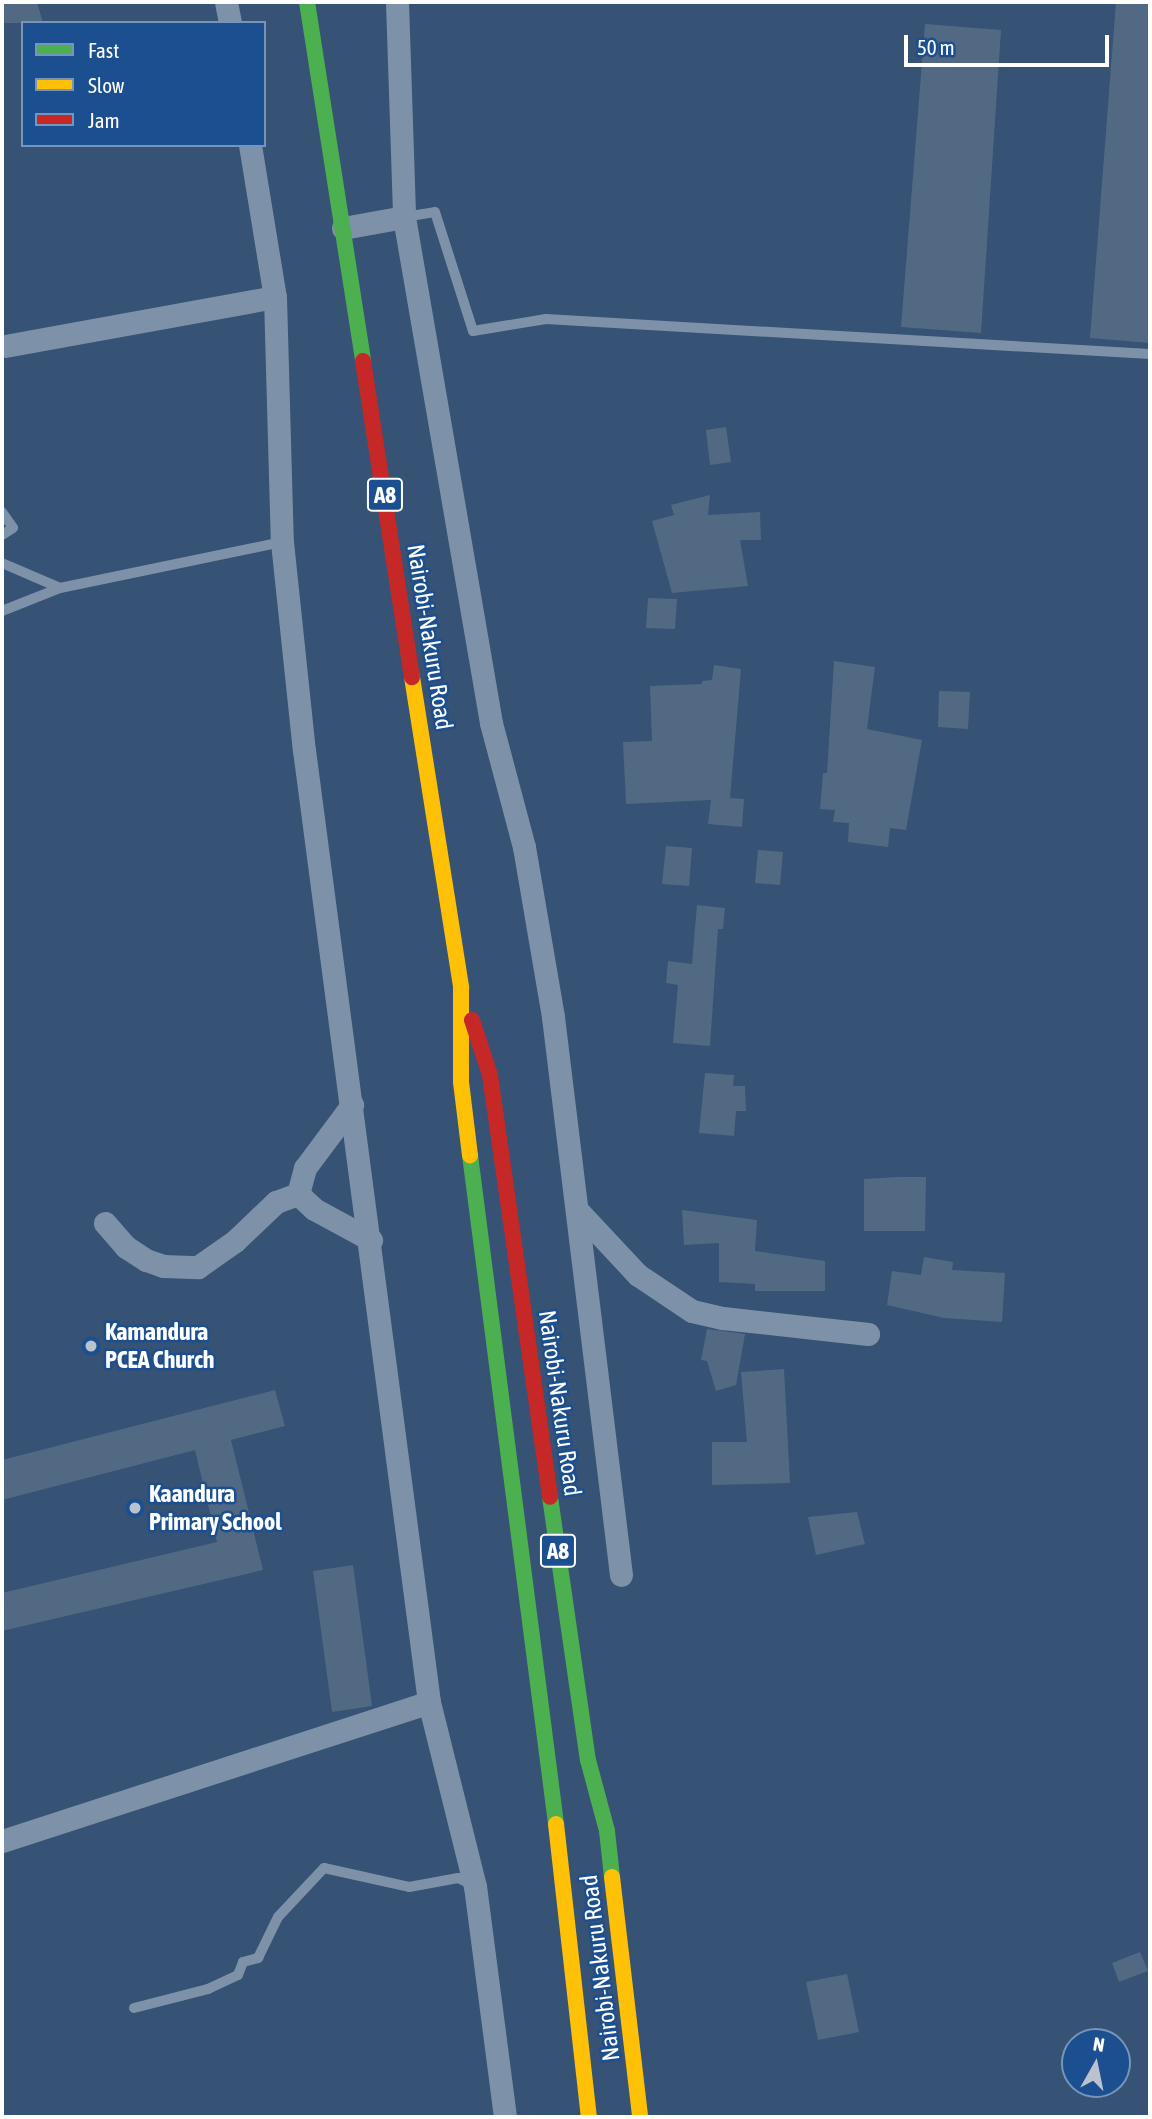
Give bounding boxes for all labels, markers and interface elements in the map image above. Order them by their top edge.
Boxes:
legend [21,21,266,147]
scale bar [907,21,1112,65]
text: 50 m [917,35,955,59]
text: Fast [88,38,119,62]
text: Slow [88,73,124,97]
text: Jam [88,108,120,132]
road number: A8 [366,475,404,514]
street label: Nairobi-Nakuru Road [401,542,459,732]
street label: Nairobi-Nakuru Road [533,1308,587,1498]
place label: Kamandura PCEA Church [105,1318,214,1374]
marker: Kamandura PCEA Church [83,1338,99,1354]
place label: Kaandura Primary School [149,1480,282,1536]
marker: Kaandura Primary School [127,1500,143,1516]
road number: A8 [539,1532,577,1570]
street label: Nairobi-Nakuru Road [574,1873,626,2063]
north arrow [1061,2028,1131,2098]
text: N [1092,2032,1106,2056]

